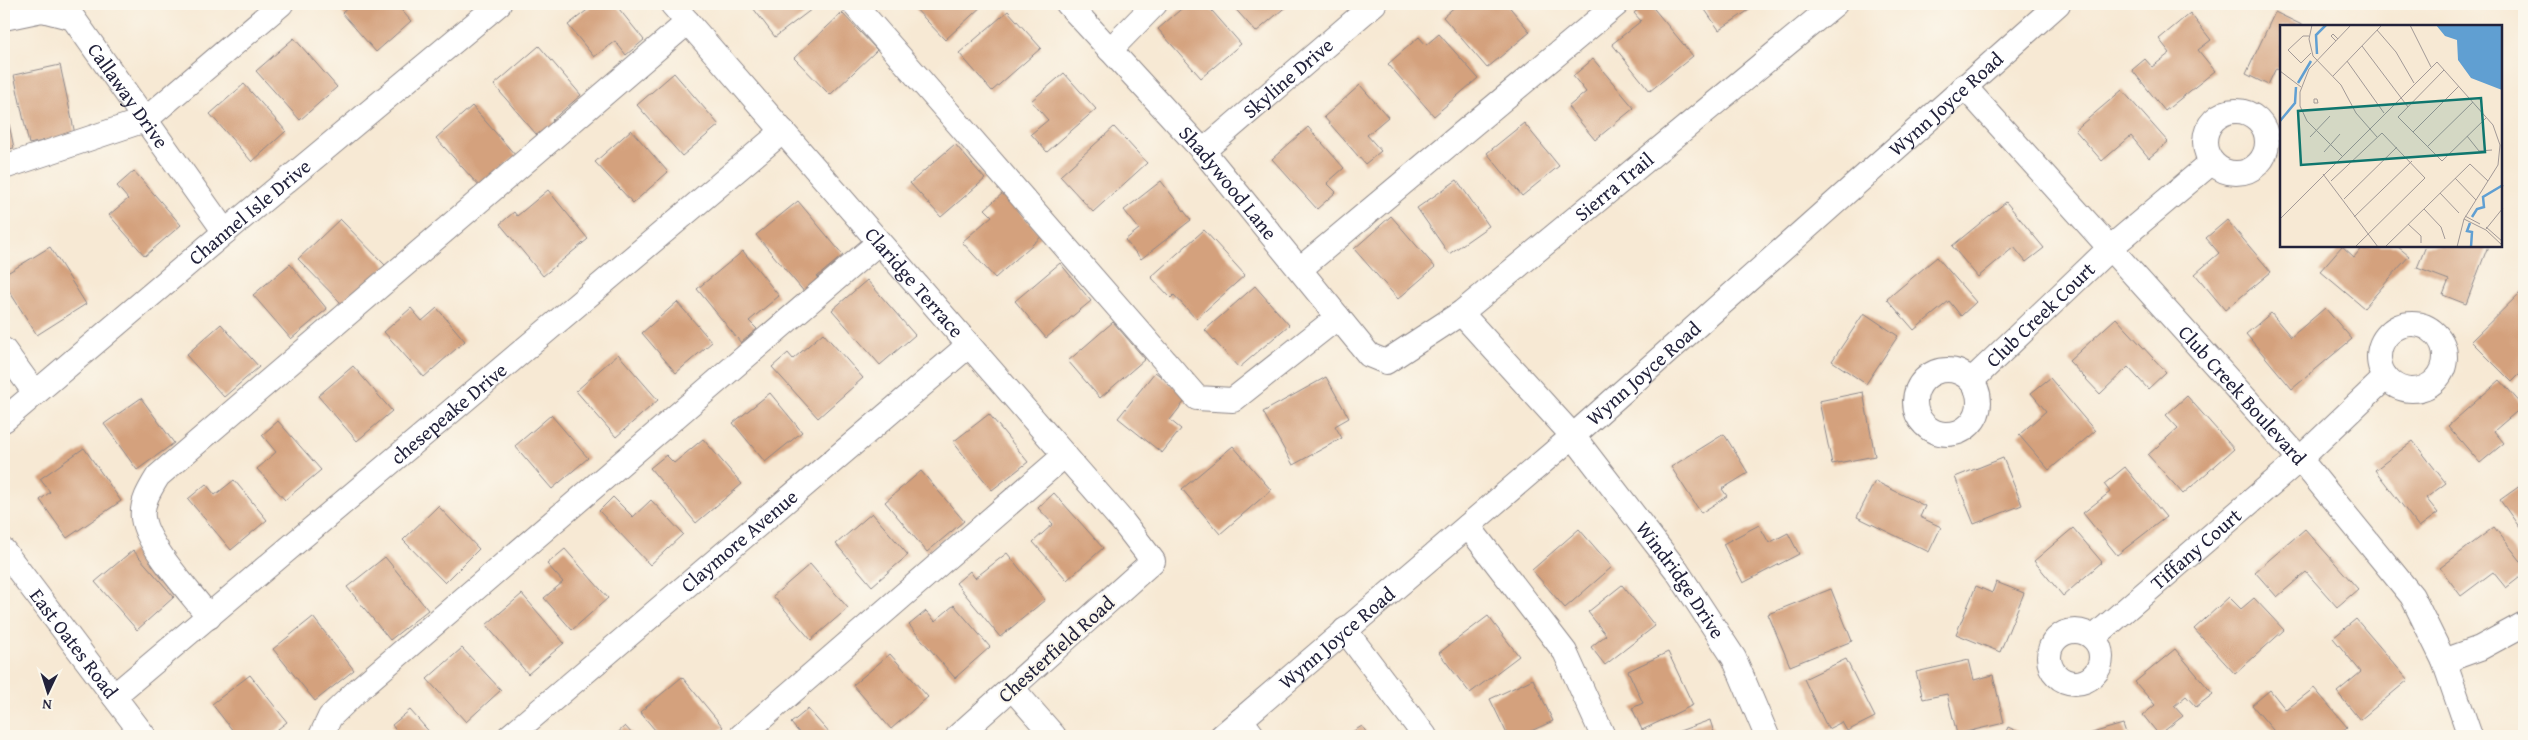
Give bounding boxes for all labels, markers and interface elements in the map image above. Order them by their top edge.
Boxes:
inset map [2280,25,2503,248]
street label: Skyline Drive [1236,30,1339,125]
street label: Callaway Drive [81,37,176,154]
street label: Wynn Joyce Road [1882,44,2009,163]
street label: Shadywood Lane [1173,119,1284,246]
street label: Sierra Trail [1568,145,1660,228]
street label: Channel Isle Drive [182,152,317,271]
street label: Claridge Terrace [858,220,971,344]
street label: Club Creek Court [1979,255,2101,374]
street label: Wynn Joyce Road [1579,314,1707,432]
street label: Club Creek Boulevard [2172,318,2314,471]
street label: chesepeake Drive [384,355,513,471]
street label: Claymore Avenue [674,482,804,599]
street label: Tiffany Court [2144,501,2247,596]
street label: Windridge Drive [1630,515,1732,644]
street label: Wynn Joyce Road [1272,579,1401,696]
street label: East Oates Road [23,582,126,705]
street label: Chesterfield Road [991,588,1121,709]
north arrow [22,668,72,718]
text: N [41,695,52,715]

